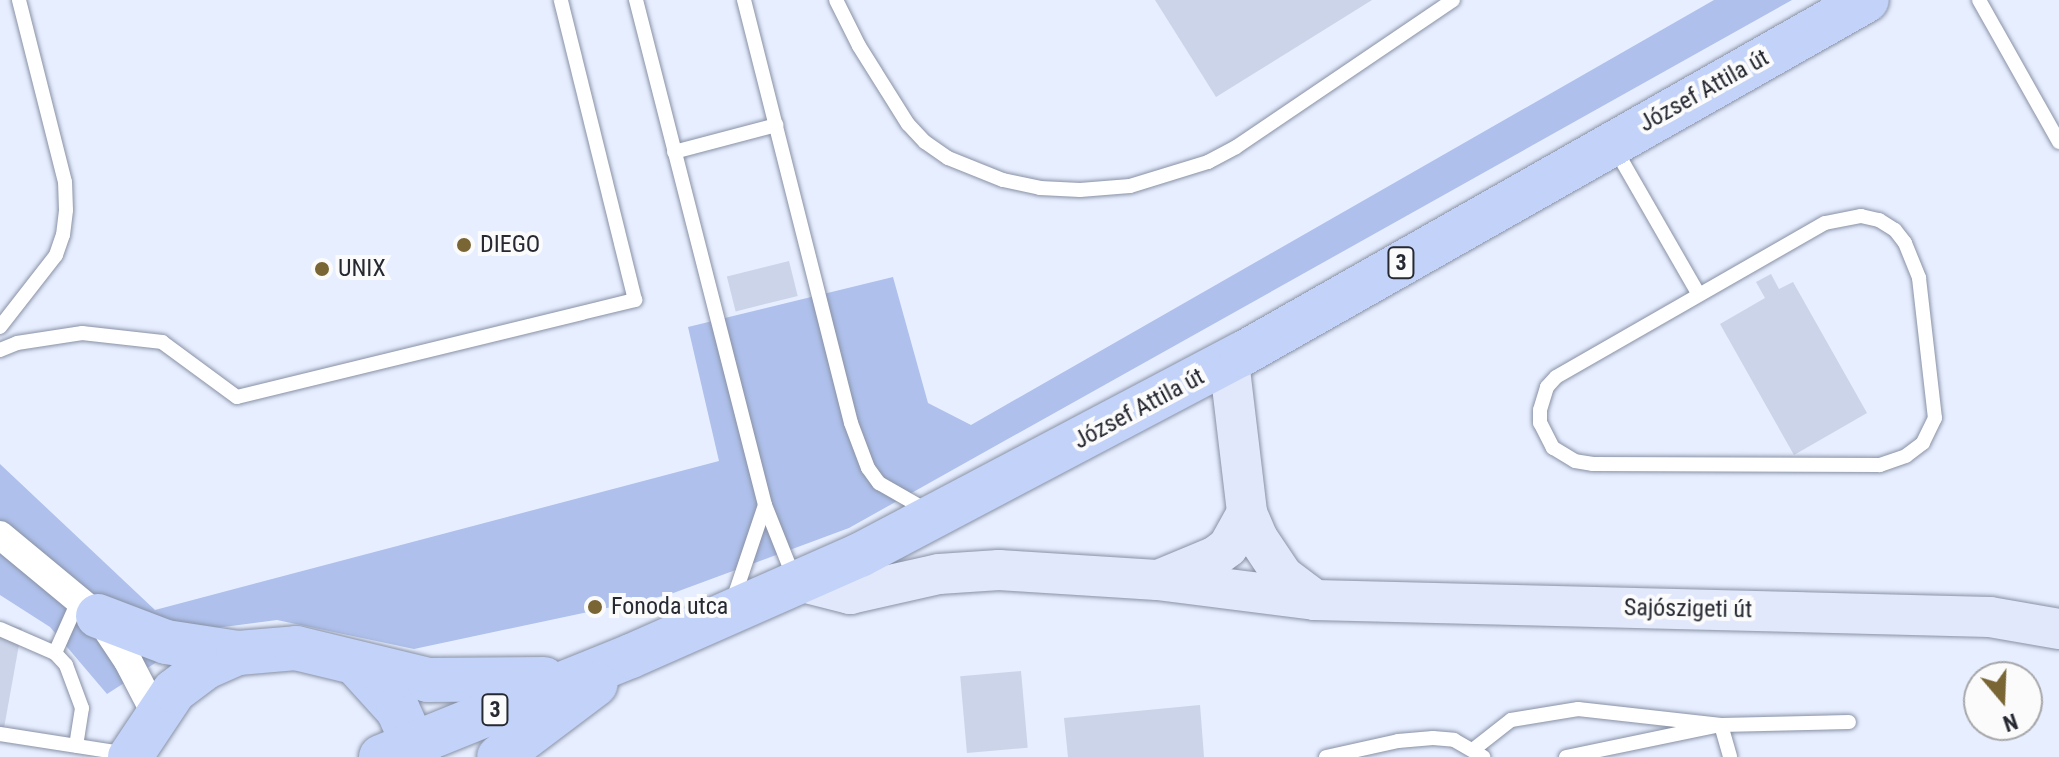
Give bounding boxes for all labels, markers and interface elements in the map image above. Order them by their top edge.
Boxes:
street label: József Attila út [1634,44,1774,138]
place label: DIEGO [480,231,540,259]
marker: DIEGO [455,236,473,254]
road number: 3 [1387,245,1415,281]
place label: UNIX [338,255,386,283]
marker: UNIX [313,260,331,278]
street label: József Attila út [1069,363,1209,455]
place label: Fonoda utca [611,593,728,621]
street label: Sajószigeti út [1624,593,1752,625]
marker: Fonoda utca [586,598,604,616]
north arrow [1963,661,2043,741]
road number: 3 [481,692,509,728]
text: N [2000,708,2021,736]

